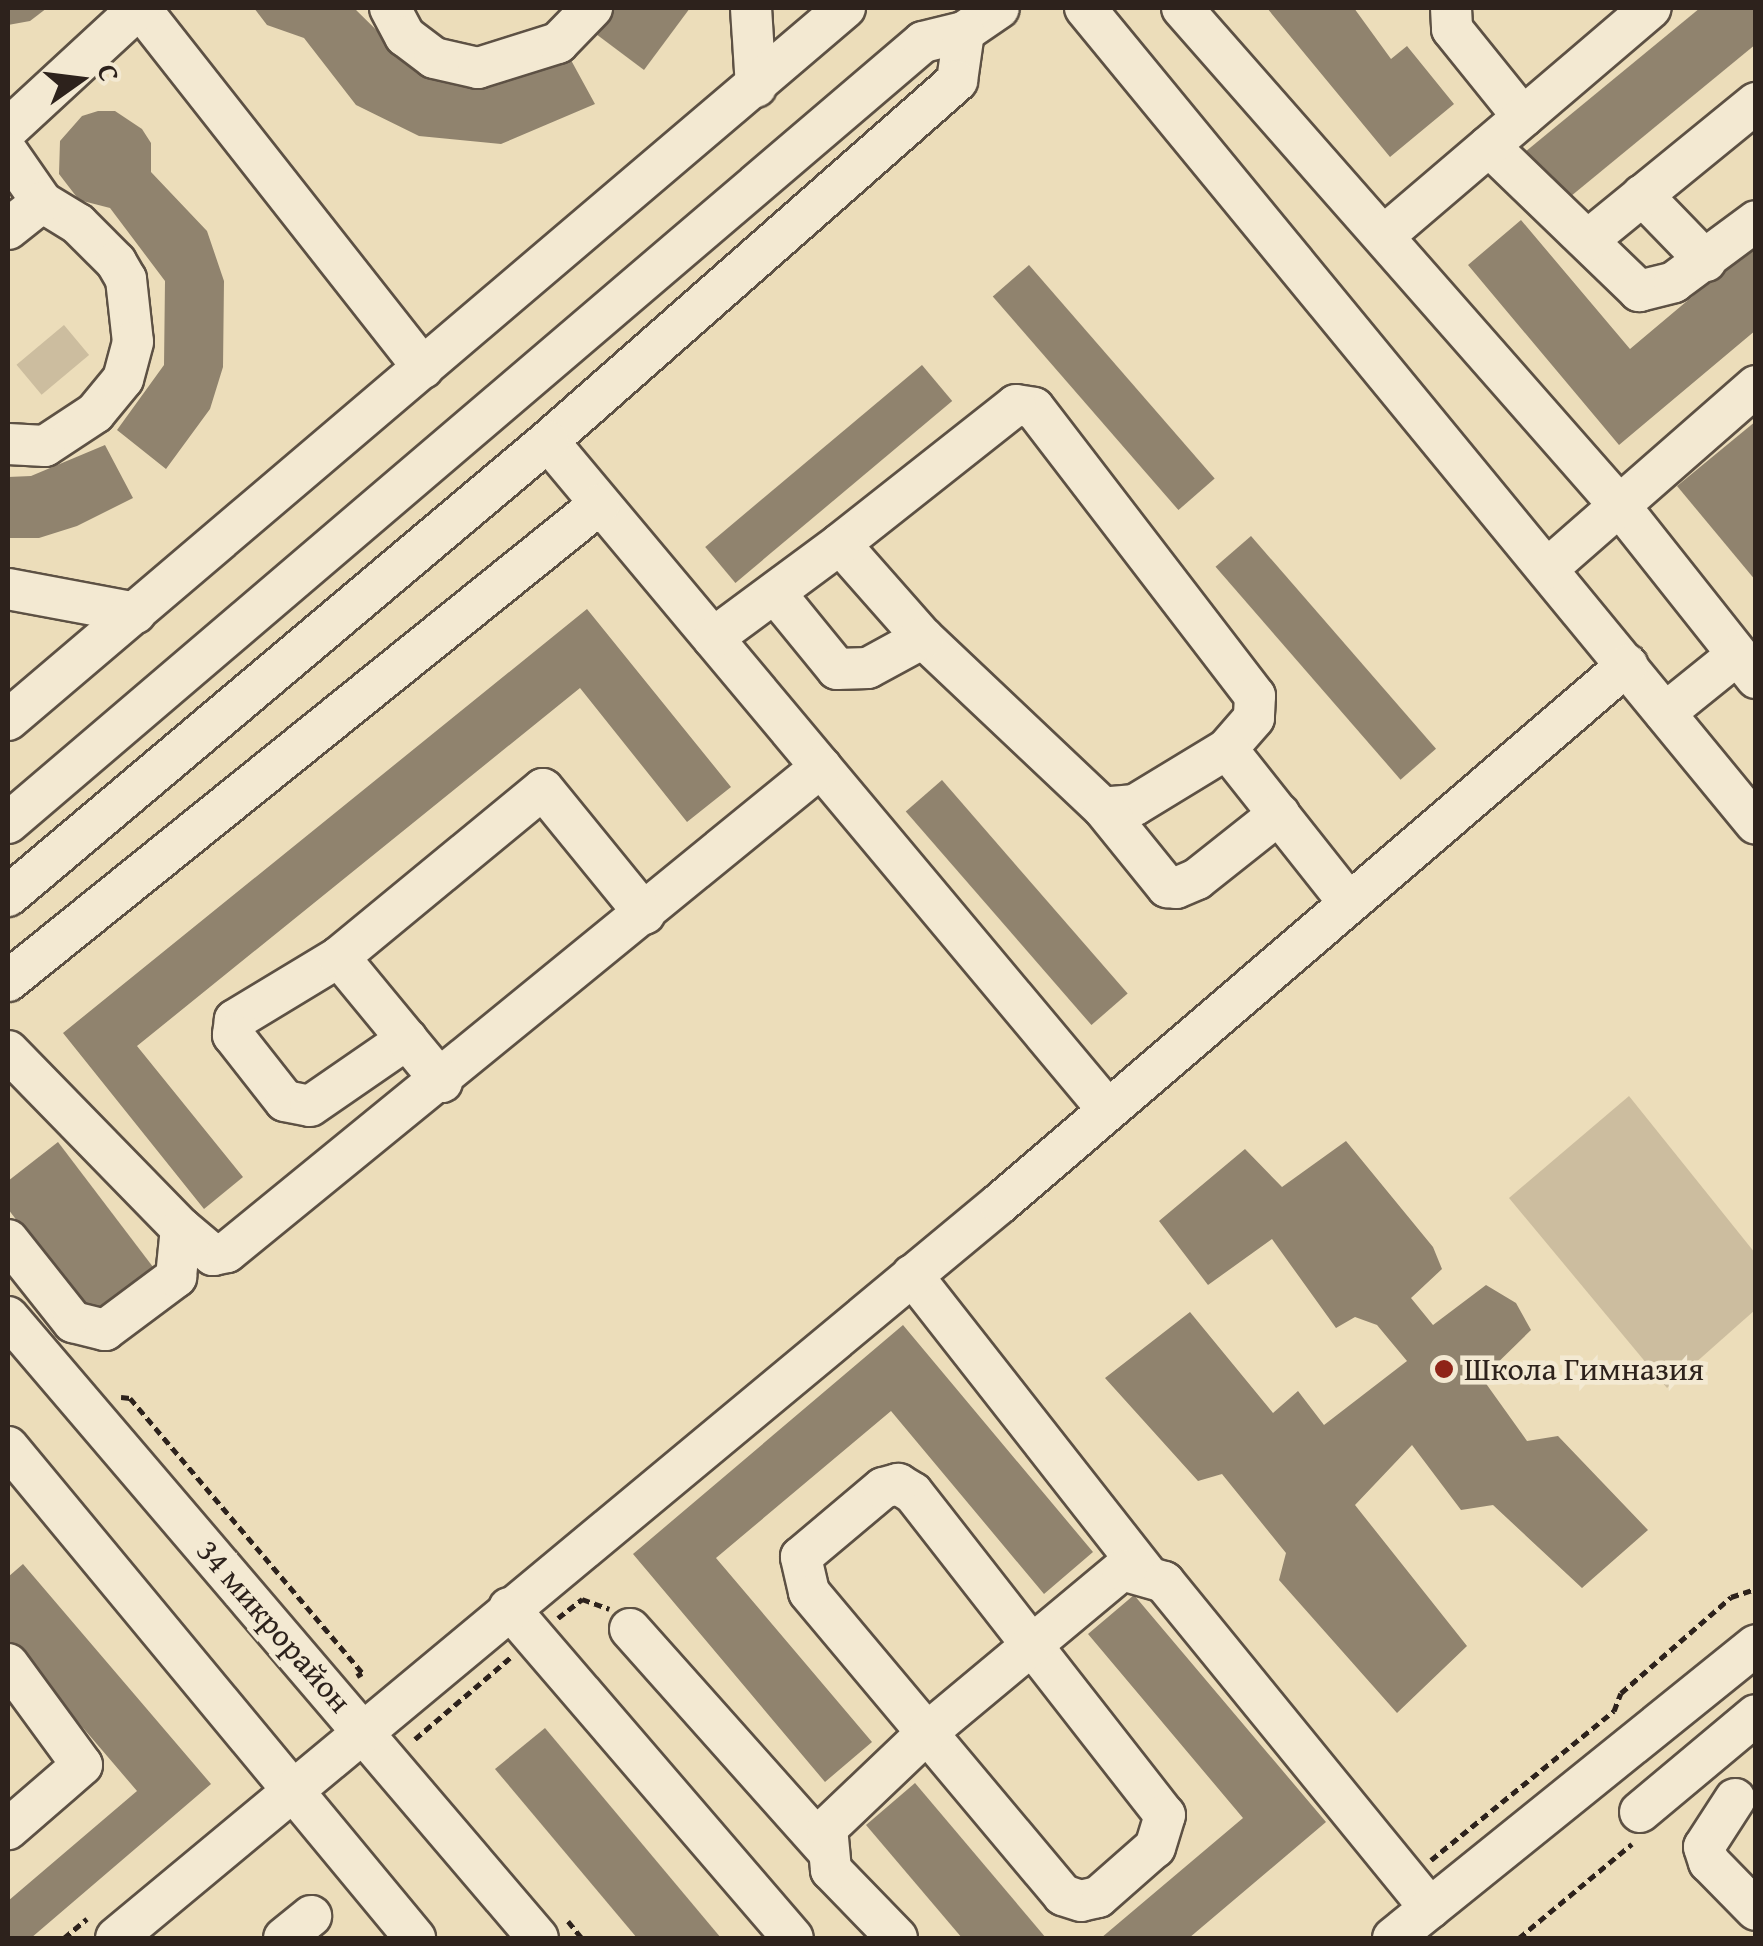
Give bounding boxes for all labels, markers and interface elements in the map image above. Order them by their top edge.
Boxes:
north arrow [30,30,130,130]
text: С [88,60,131,85]
place label: Школа Гимназия [1464,1350,1704,1388]
marker: Школа Гимназия [1433,1358,1455,1380]
street label: 34 микрорайон [188,1532,360,1720]

